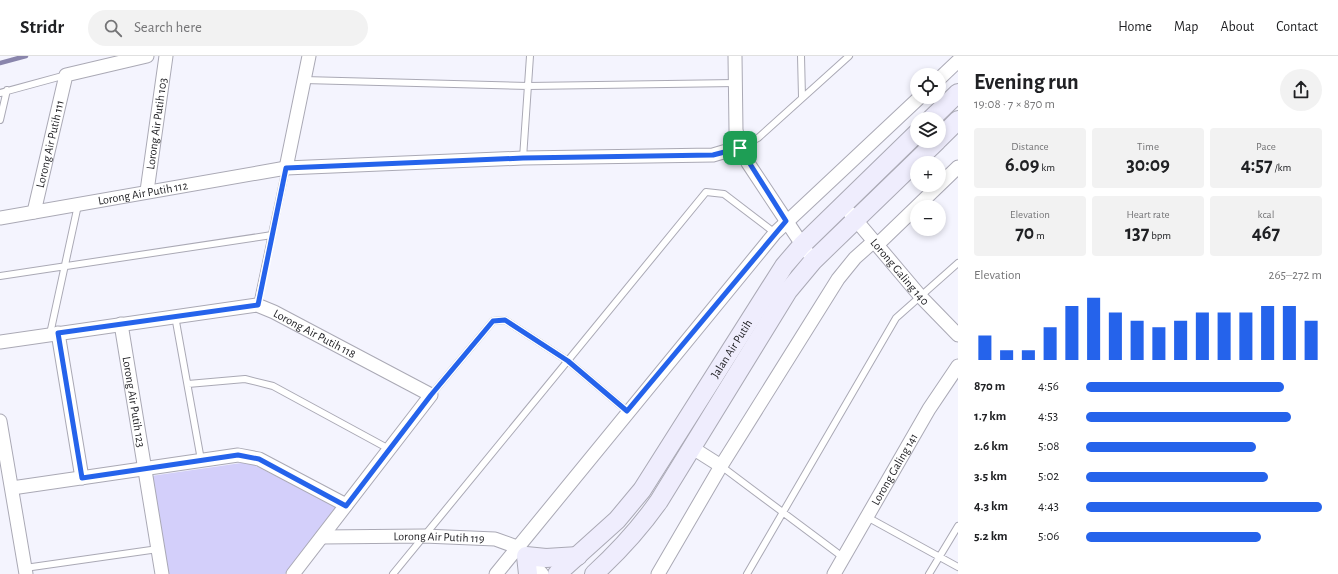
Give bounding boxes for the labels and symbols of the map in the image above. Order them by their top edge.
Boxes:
street label: Lorong Air Putih 103 [144,77,169,170]
street label: Lorong Air Putih 111 [34,99,66,189]
pin [723,131,757,165]
street label: Lorong Air Putih 112 [97,179,189,207]
street label: Lorong Galing 140 [868,236,931,307]
street label: Lorong Air Putih 118 [272,307,358,360]
street label: Jalan Air Putih [709,317,754,380]
street label: Lorong Air Putih 123 [120,356,147,448]
street label: Lorong Galing 141 [869,431,920,507]
street label: Lorong Air Putih 119 [393,530,485,545]

